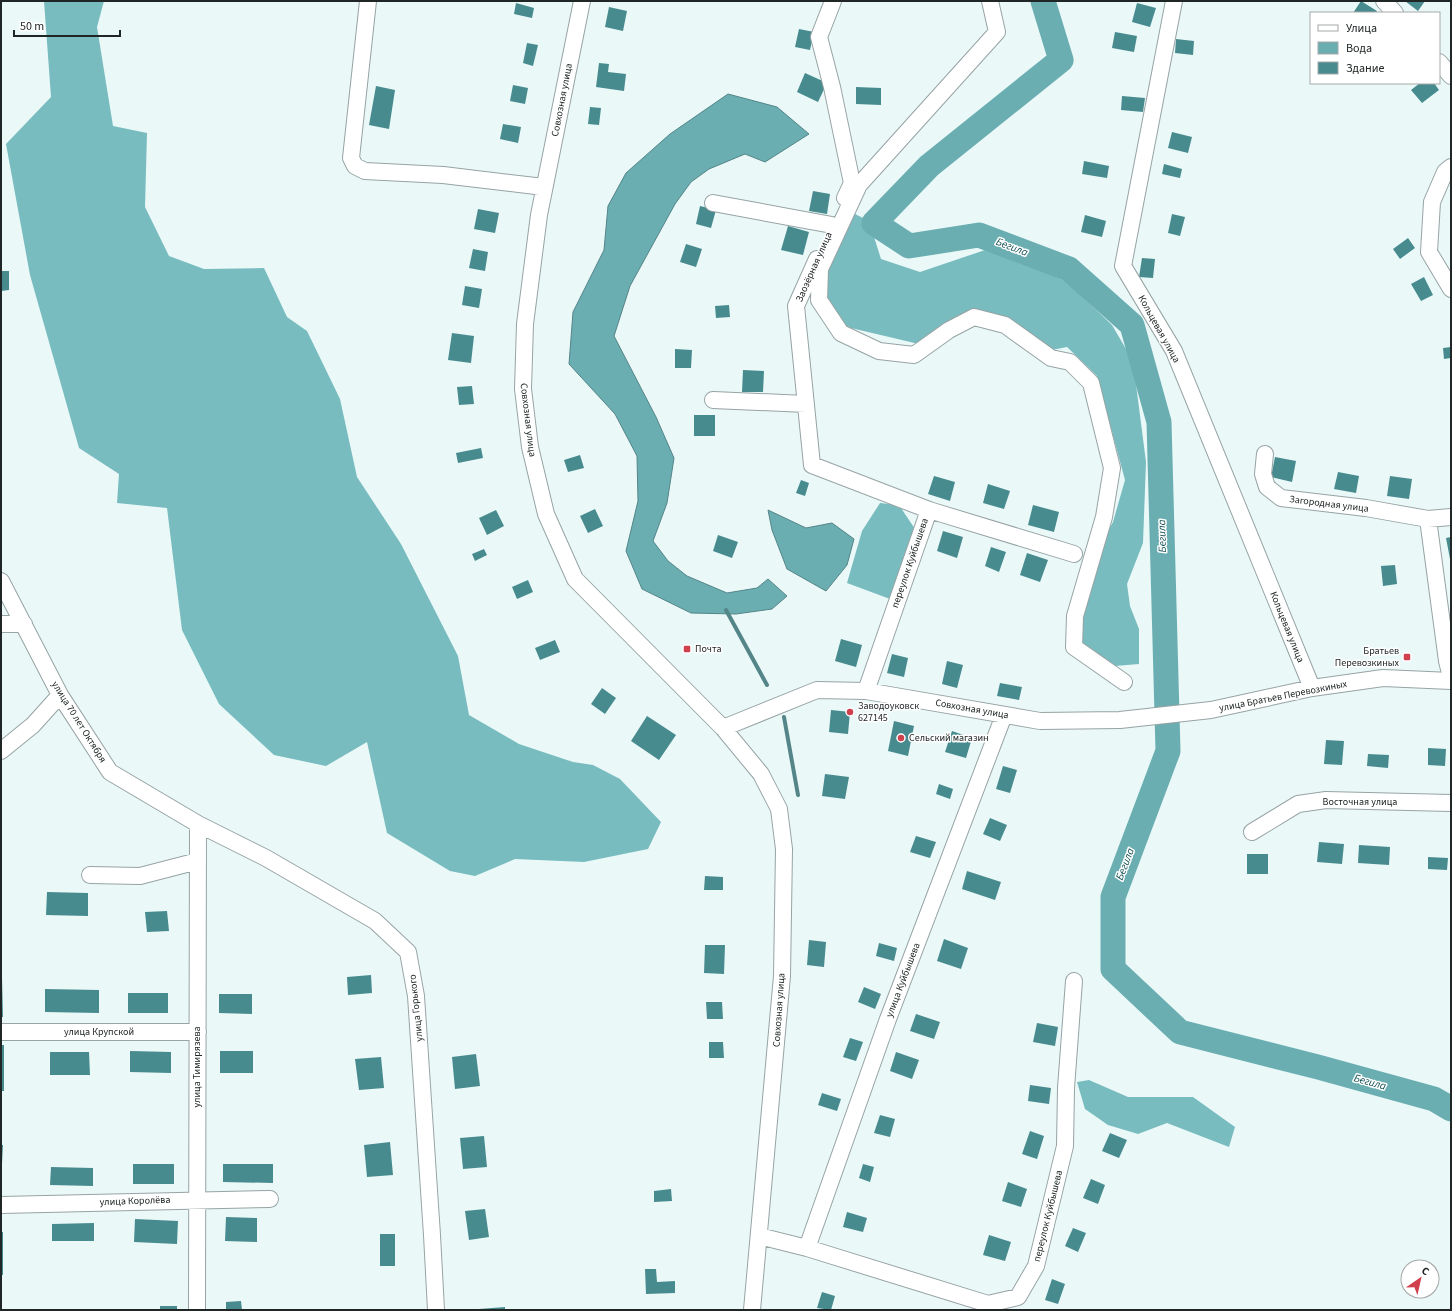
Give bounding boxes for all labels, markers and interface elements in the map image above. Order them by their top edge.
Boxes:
scale bar [14,12,120,38]
legend [1310,12,1440,84]
text: 50 m [20,18,44,35]
text: Улица [1346,20,1377,37]
text: Вода [1346,40,1372,57]
text: Здание [1346,60,1385,77]
street label: Совхозная улица [548,62,576,138]
street label: Заозёрная улица [792,230,836,304]
water label: Бегила [994,234,1030,260]
street label: Кольцевая улица [1135,293,1183,365]
street label: Совхозная улица [517,382,539,458]
street label: Загородная улица [1288,492,1370,516]
street label: переулок Куйбышева [888,516,932,610]
water label: Бегила [1154,519,1170,553]
street label: Кольцевая улица [1266,589,1308,665]
place label: Почта [695,642,721,656]
marker: Почта [682,644,692,654]
place label: Братьев Перевозкиных [1335,644,1400,670]
marker: Братьев Перевозкиных [1402,652,1412,662]
street label: улица Братьев Перевозкиных [1218,677,1349,715]
street label: улица 70 лет Октября [48,678,110,766]
street label: Совхозная улица [934,696,1010,722]
place label: Заводоуковск 627145 [858,699,919,725]
marker: Заводоуковск 627145 [845,707,855,717]
place label: Сельский магазин [909,731,989,745]
marker: Сельский магазин [896,733,906,743]
street label: Восточная улица [1323,795,1397,809]
water label: Бегила [1112,846,1138,882]
street label: улица Куйбышева [882,941,924,1019]
street label: Совхозная улица [769,972,789,1048]
street label: улица Горького [406,974,426,1042]
street label: улица Крупской [64,1025,134,1039]
street label: улица Тимирязева [190,1026,204,1108]
water label: Бегила [1352,1070,1388,1094]
street label: переулок Куйбышева [1030,1169,1066,1263]
street label: улица Королёва [99,1193,171,1209]
north arrow [1400,1259,1440,1299]
text: С [1418,1263,1433,1279]

